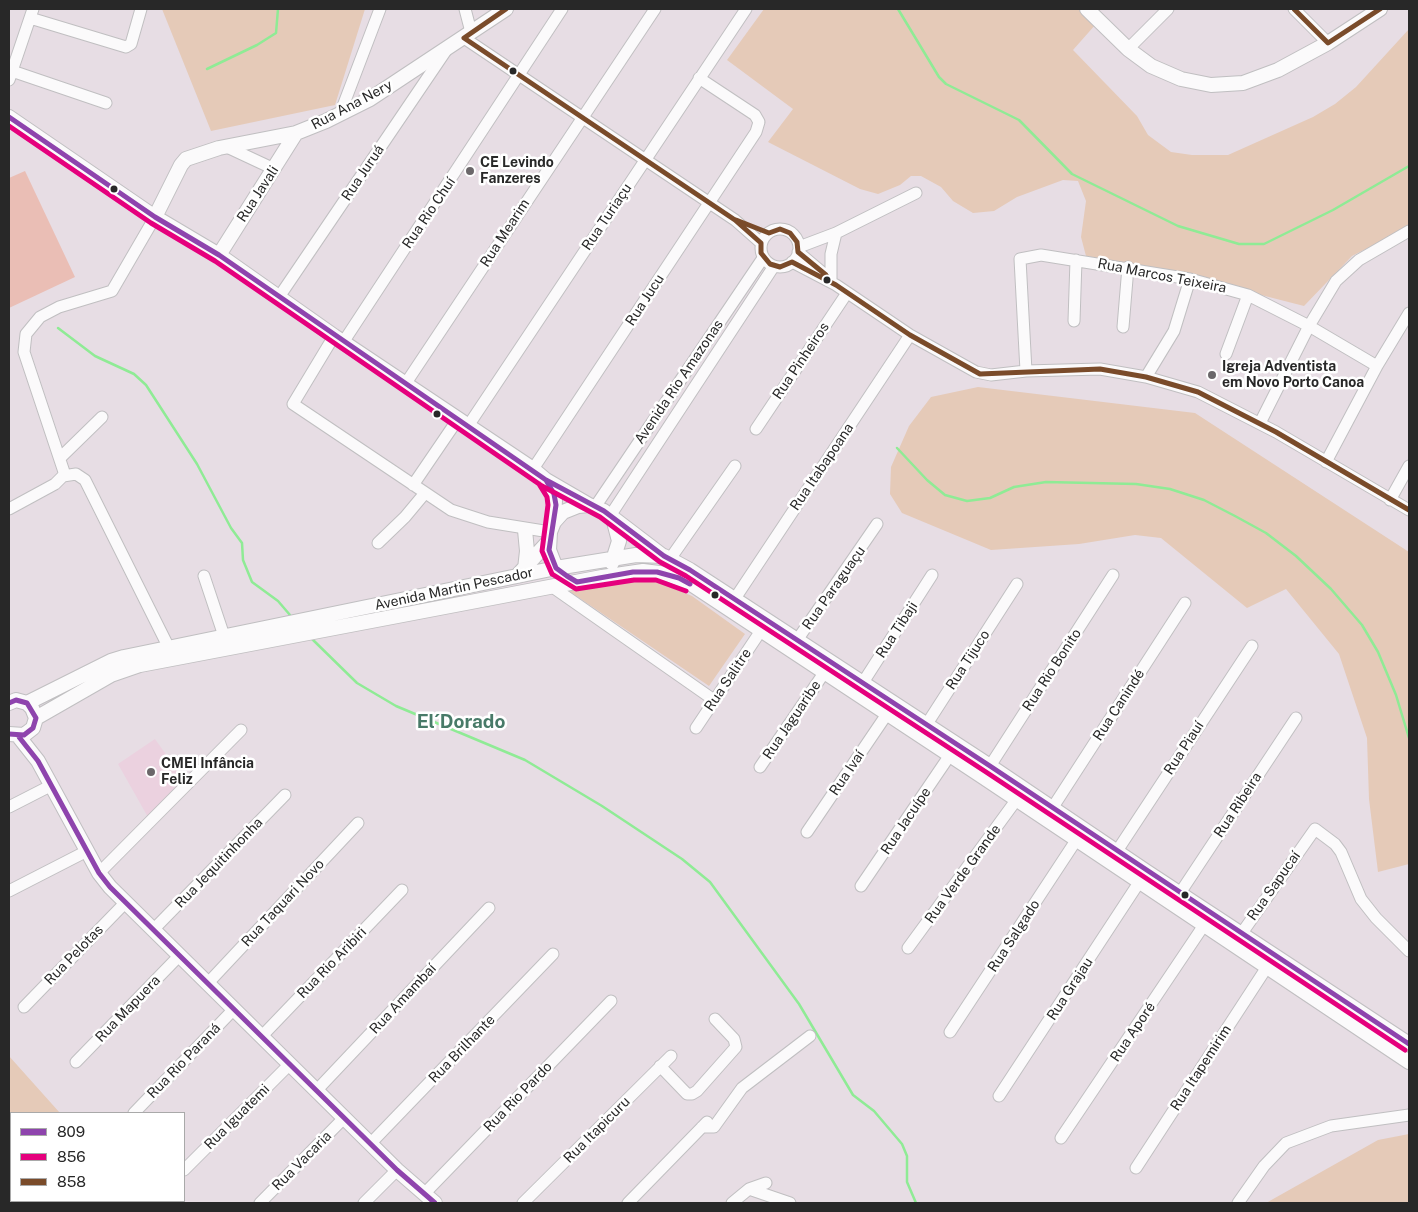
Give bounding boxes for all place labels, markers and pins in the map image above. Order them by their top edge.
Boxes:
unlabelled marker [508,66,518,76]
place label: CE Levindo Fanzeres [480,155,554,188]
marker: CE Levindo Fanzeres [464,165,476,177]
unlabelled marker [109,184,119,194]
unlabelled marker [822,275,832,285]
place label: Igreja Adventista em Novo Porto Canoa [1222,359,1364,392]
marker: Igreja Adventista em Novo Porto Canoa [1206,369,1218,381]
unlabelled marker [432,409,442,419]
unlabelled marker [710,590,720,600]
place label: CMEI Infância Feliz [161,756,254,789]
marker: CMEI Infância Feliz [145,766,157,778]
unlabelled marker [1180,890,1190,900]

